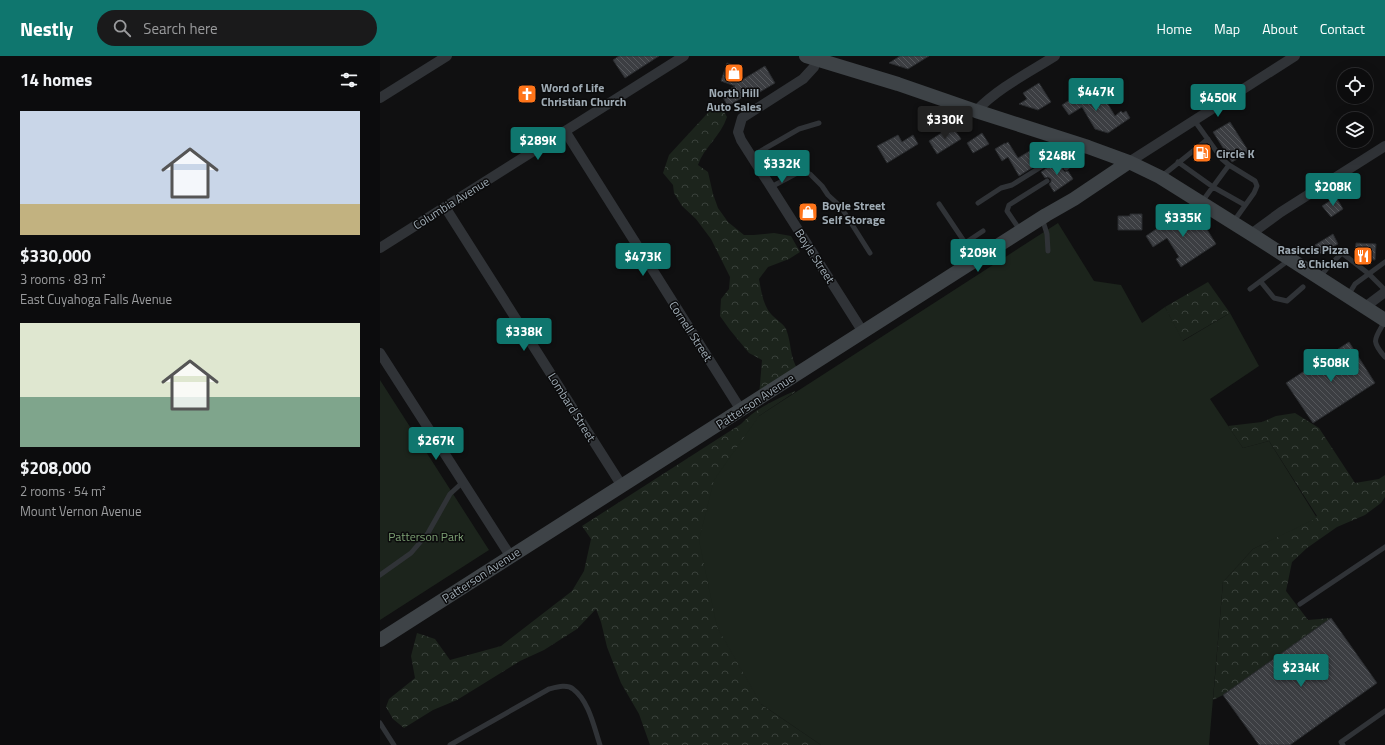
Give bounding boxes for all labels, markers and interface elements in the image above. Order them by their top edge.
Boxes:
search box [97,10,377,46]
text: Nestly [20,14,73,43]
icon: search [111,17,133,39]
text: Search here [143,17,218,40]
text: Home [1157,18,1192,39]
text: Map [1214,18,1240,39]
text: About [1262,18,1298,39]
text: Contact [1320,18,1365,39]
shop icon: North Hill Auto Sales [723,62,745,84]
text: 14 homes [20,67,92,93]
map controls [1337,68,1373,148]
button: locate [1337,68,1373,104]
icon: filters [338,69,360,91]
place label: Word of Life Christian Church [541,78,627,111]
pin: $447K [1068,78,1124,112]
text: $447K [1078,81,1114,101]
church icon: Word of Life Christian Church [516,83,538,105]
place label: North Hill Auto Sales [707,83,762,116]
pin: $450K [1190,84,1246,118]
text: $450K [1200,87,1236,107]
pin: $330K [917,106,973,140]
text: $330K [927,109,963,129]
button: layers [1337,112,1373,148]
pin: $289K [510,127,566,161]
text: $289K [520,130,556,150]
icon: home [154,137,226,209]
pin: $248K [1029,142,1085,176]
fuel station icon: Circle K [1191,142,1213,164]
place label: Circle K [1216,144,1255,163]
text: $248K [1039,145,1075,165]
pin: $332K [754,150,810,184]
text: $332K [764,153,800,173]
street label: Columbia Avenue [409,172,493,234]
pin: $208K [1305,173,1361,207]
text: $208K [1315,176,1351,196]
place label: Boyle Street Self Storage [822,196,886,229]
shop icon: Boyle Street Self Storage [797,201,819,223]
pin: $335K [1155,204,1211,238]
text: $335K [1165,207,1201,227]
street label: Boyle Street [790,225,840,288]
pin: $209K [950,239,1006,273]
place label: Rasiccis Pizza & Chicken [1277,240,1349,273]
text: $209K [960,242,996,262]
text: $330,000 [20,243,91,269]
pin: $473K [615,243,671,277]
restaurant icon: Rasiccis Pizza & Chicken [1352,245,1374,267]
text: $473K [625,246,661,266]
text: 3 rooms · 83 m² [20,269,106,289]
text: East Cuyahoga Falls Avenue [20,289,172,309]
street label: Cornell Street [664,297,718,366]
pin: $338K [496,318,552,352]
text: $338K [506,321,542,341]
icon: home [154,349,226,421]
pin: $508K [1303,349,1359,383]
text: $508K [1313,352,1349,372]
street label: Patterson Avenue [712,368,798,434]
street label: Lombard Street [543,369,601,446]
pin: $267K [408,427,464,461]
text: $267K [418,430,454,450]
text: $208,000 [20,455,91,481]
text: 2 rooms · 54 m² [20,481,106,501]
text: Mount Vernon Avenue [20,501,142,521]
park label: Patterson Park [388,527,464,546]
street label: Patterson Avenue [438,542,524,608]
pin: $234K [1273,654,1329,688]
text: $234K [1283,657,1319,677]

